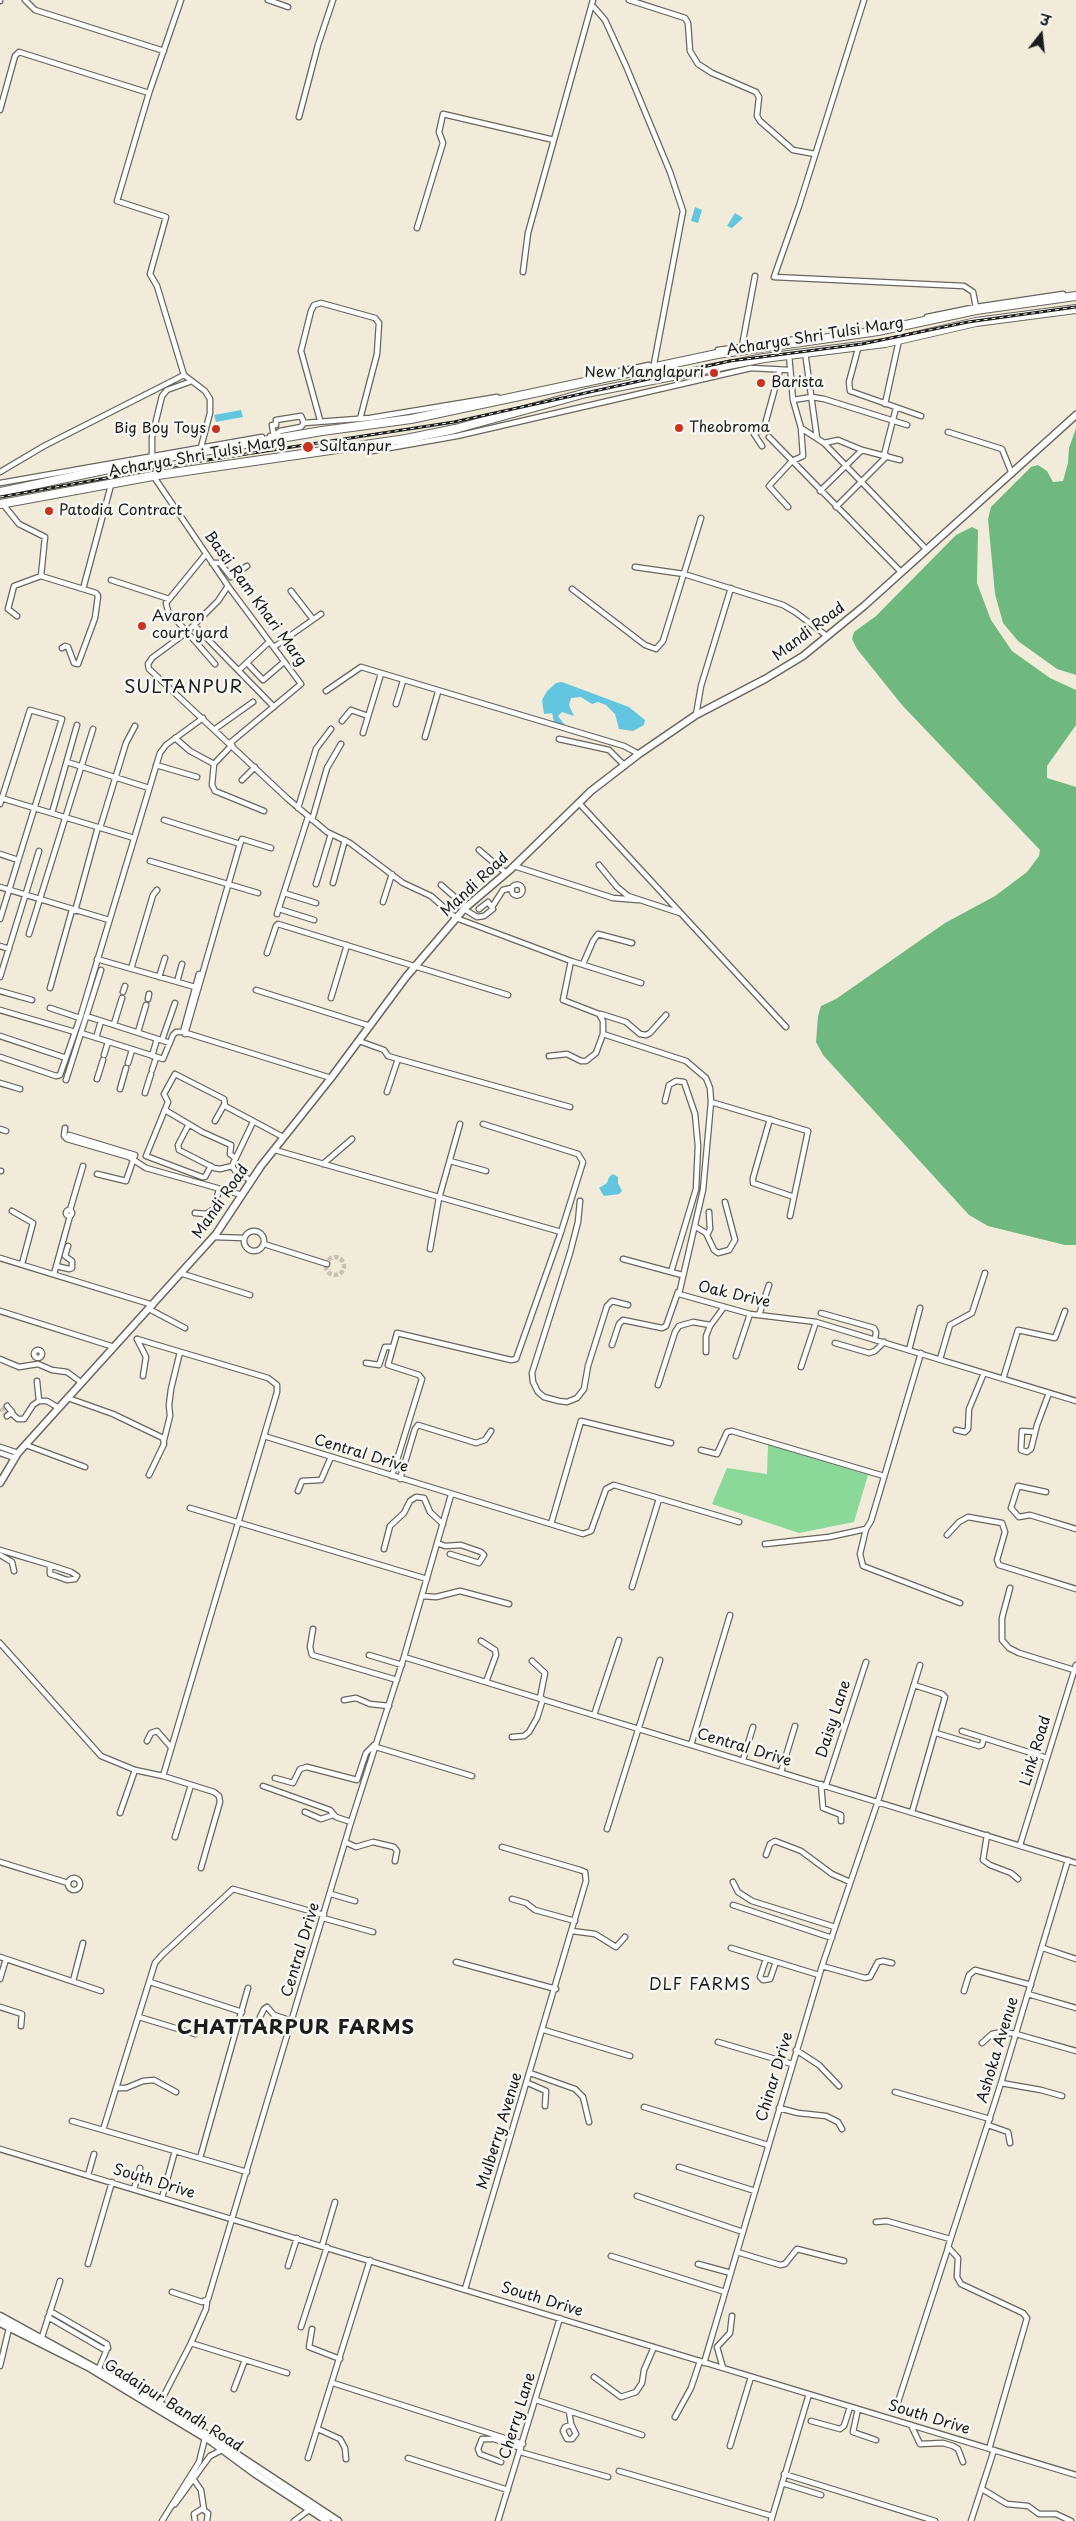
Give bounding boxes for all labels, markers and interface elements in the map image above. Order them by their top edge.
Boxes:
text: उ [1038,9,1053,31]
north arrow [1016,10,1066,60]
street label: Acharya Shri Tulsi Marg [725,314,905,360]
place label: New Manglapuri [584,364,704,382]
marker: New Manglapuri [708,367,720,379]
place label: Barista [771,374,824,392]
marker: Barista [755,377,767,389]
place label: Theobroma [689,419,770,437]
place label: Big Boy Toys [114,420,206,438]
marker: Theobroma [673,422,685,434]
marker: Big Boy Toys [210,423,222,435]
street label: Acharya Shri Tulsi Marg [107,433,287,481]
place label: Sultanpur [319,438,391,456]
marker: Sultanpur [301,440,315,454]
place label: Patodia Contract [59,502,182,520]
marker: Patodia Contract [43,505,55,517]
street label: Basti Ram Khari Marg [200,528,310,670]
street label: Mandi Road [769,599,849,665]
place label: Avaron court yard [152,608,228,643]
marker: Avaron court yard [136,620,148,632]
district label: SULTANPUR [123,677,245,699]
street label: Mandi Road [437,849,513,921]
street label: Mandi Road [189,1162,253,1242]
street label: Oak Drive [696,1278,772,1312]
street label: Central Drive [312,1431,410,1477]
street label: Daisy Lane [813,1678,855,1760]
street label: Link Road [1017,1714,1055,1788]
street label: Central Drive [695,1725,793,1771]
street label: Central Drive [278,1901,324,1999]
district label: DLF FARMS [648,1976,752,1996]
street label: Ashoka Avenue [973,1995,1023,2105]
district label: CHATTARPUR FARMS [176,2016,416,2040]
street label: Chinar Drive [753,2030,797,2124]
street label: Mulberry Avenue [474,2070,526,2192]
street label: South Drive [111,2161,197,2203]
street label: South Drive [499,2279,585,2321]
street label: Gadaipur Bandh Road [100,2356,246,2456]
street label: Cherry Lane [496,2370,540,2462]
street label: South Drive [886,2397,972,2439]

